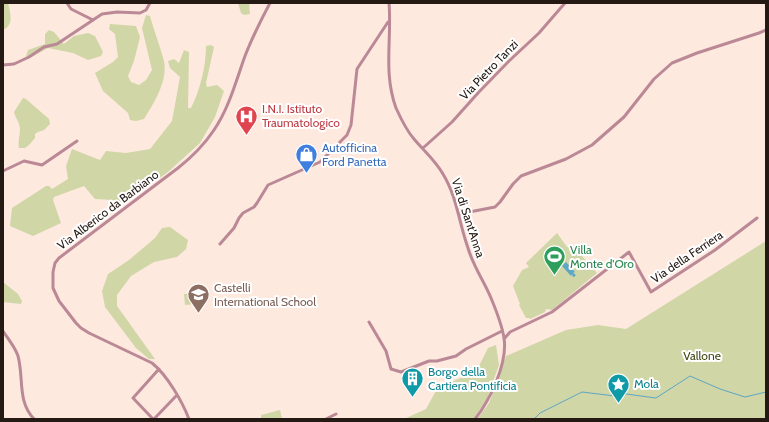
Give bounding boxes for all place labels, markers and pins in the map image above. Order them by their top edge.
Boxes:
place label: I.N.I. Istituto Traumatologico [262,101,340,130]
hospital icon: I.N.I. Istituto Traumatologico [233,103,259,136]
place label: Autofficina Ford Panetta [322,140,387,169]
shop icon: Autofficina Ford Panetta [293,142,319,175]
place label: Villa Monte d'Oro [570,242,634,271]
sports icon: Villa Monte d'Oro [542,244,568,277]
place label: Castelli International School [214,280,316,309]
school or university icon: Castelli International School [185,282,211,315]
place label: Borgo della Cartiera Pontificia [428,364,517,393]
building icon: Borgo della Cartiera Pontificia [400,366,426,399]
place icon: Mola [606,371,632,404]
place label: Mola [634,376,659,391]

